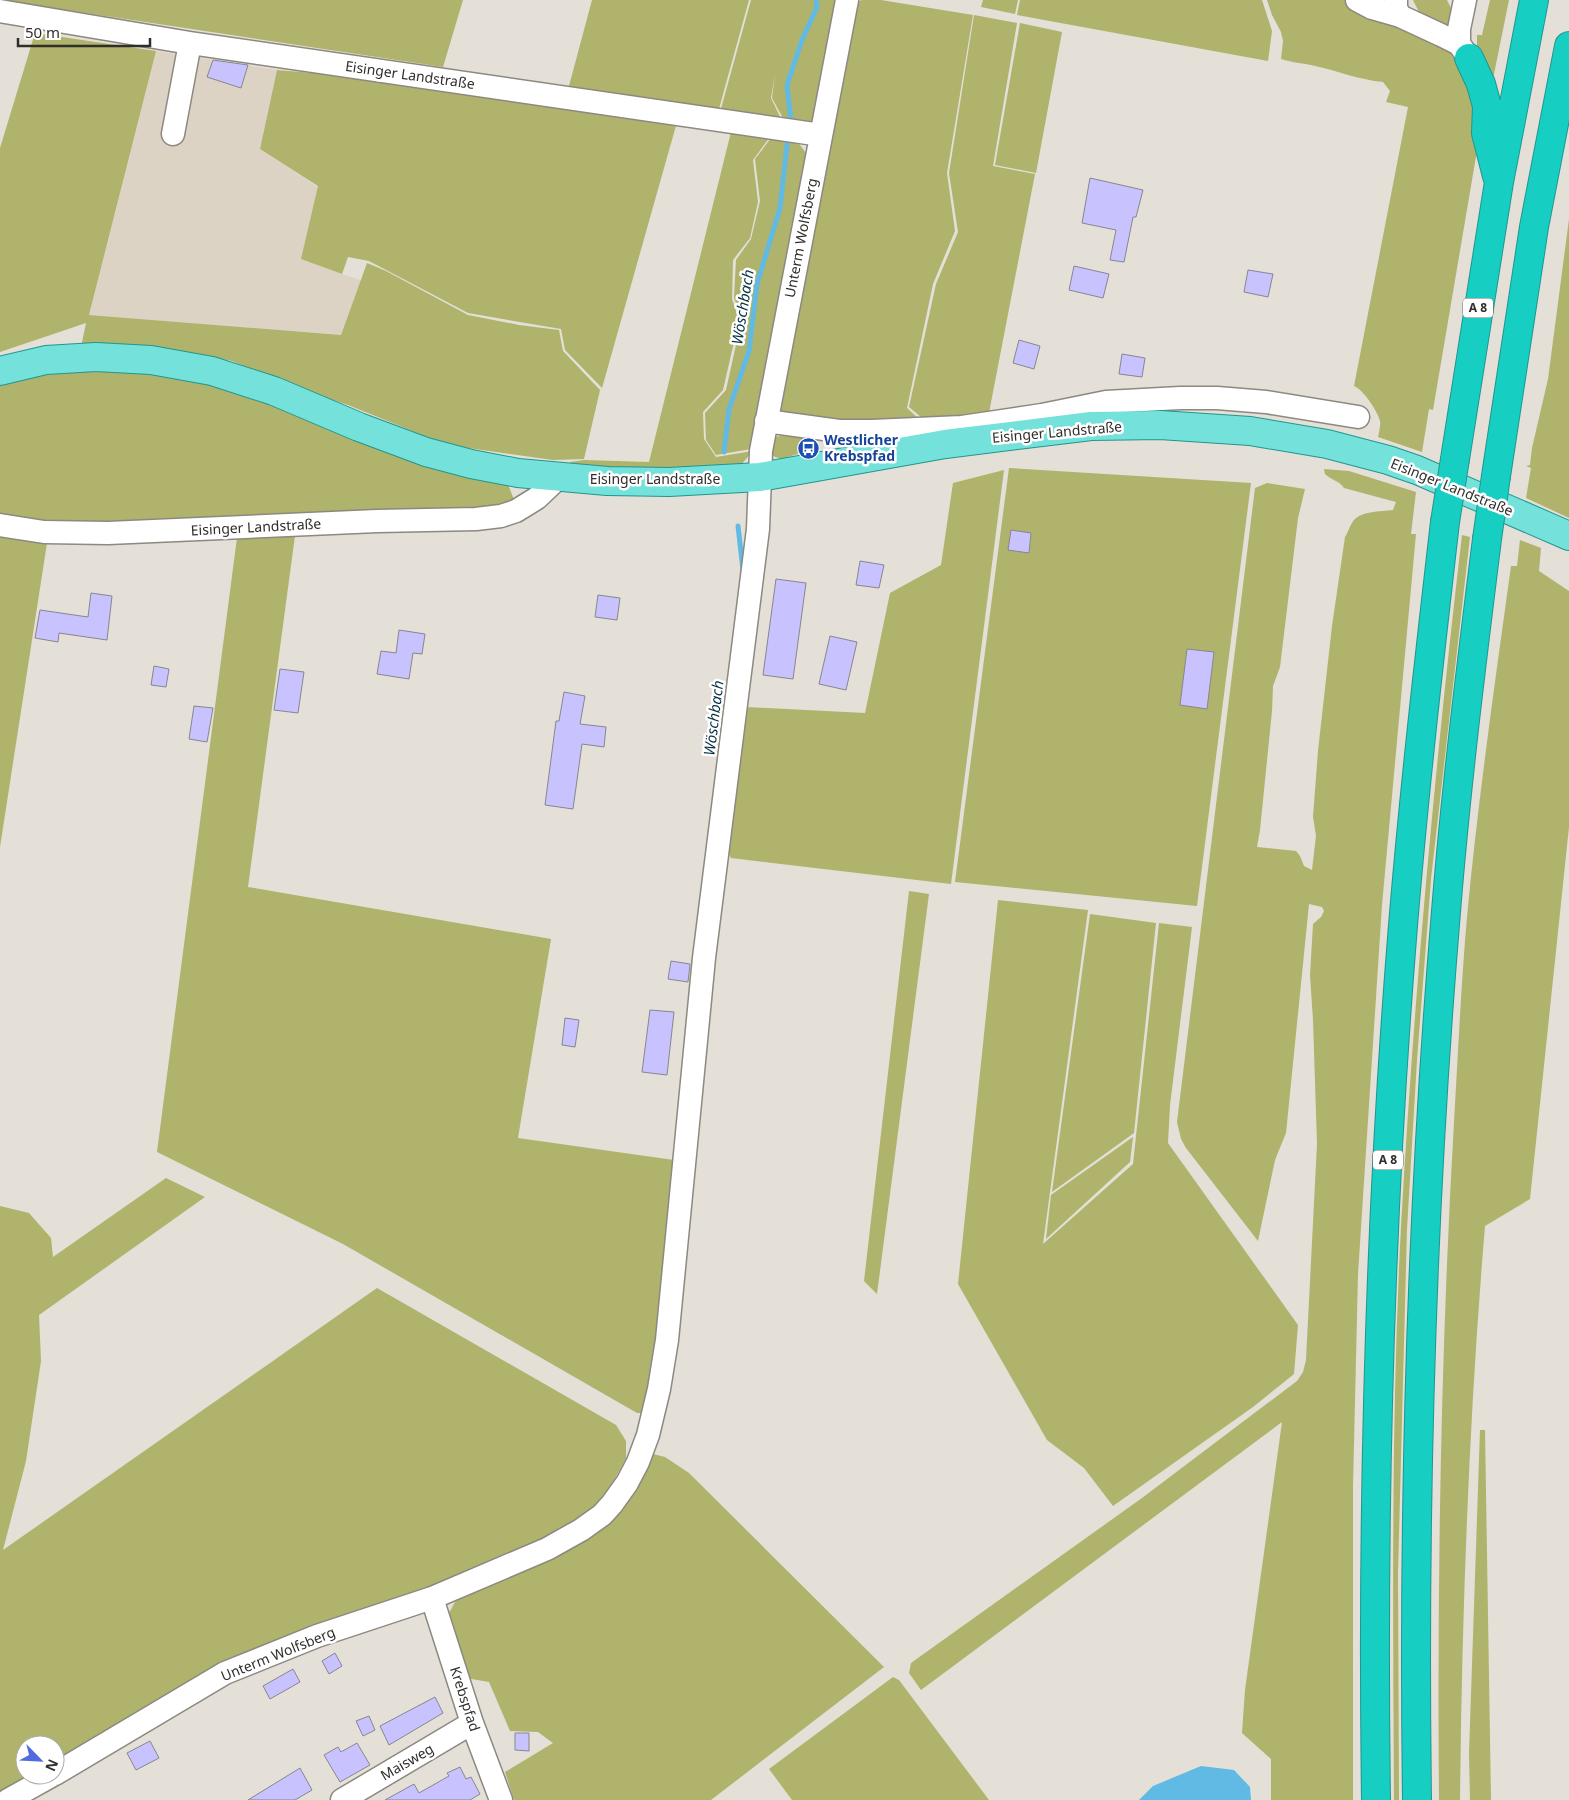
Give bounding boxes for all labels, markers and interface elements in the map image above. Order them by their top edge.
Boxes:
scale bar [18,15,150,47]
text: 50 m [25,22,60,42]
street label: Eisinger Landstraße [344,56,476,93]
street label: Unterm Wolfsberg [780,176,821,299]
water label: Wöschbach [726,268,758,346]
road number: A 8 [1463,298,1493,318]
street label: Eisinger Landstraße [991,416,1123,447]
place label: Westlicher Krebspfad [824,430,899,465]
bus stop icon: Westlicher Krebspfad [796,436,820,460]
street label: Eisinger Landstraße [1388,453,1516,520]
street label: Eisinger Landstraße [590,469,720,488]
street label: Eisinger Landstraße [190,514,322,539]
water label: Wöschbach [698,679,728,757]
road number: A 8 [1373,1150,1403,1170]
street label: Unterm Wolfsberg [218,1622,338,1685]
street label: Krebspfad [446,1664,485,1734]
north arrow [15,1735,65,1785]
street label: Maisweg [377,1739,437,1784]
text: N [41,1756,63,1775]

